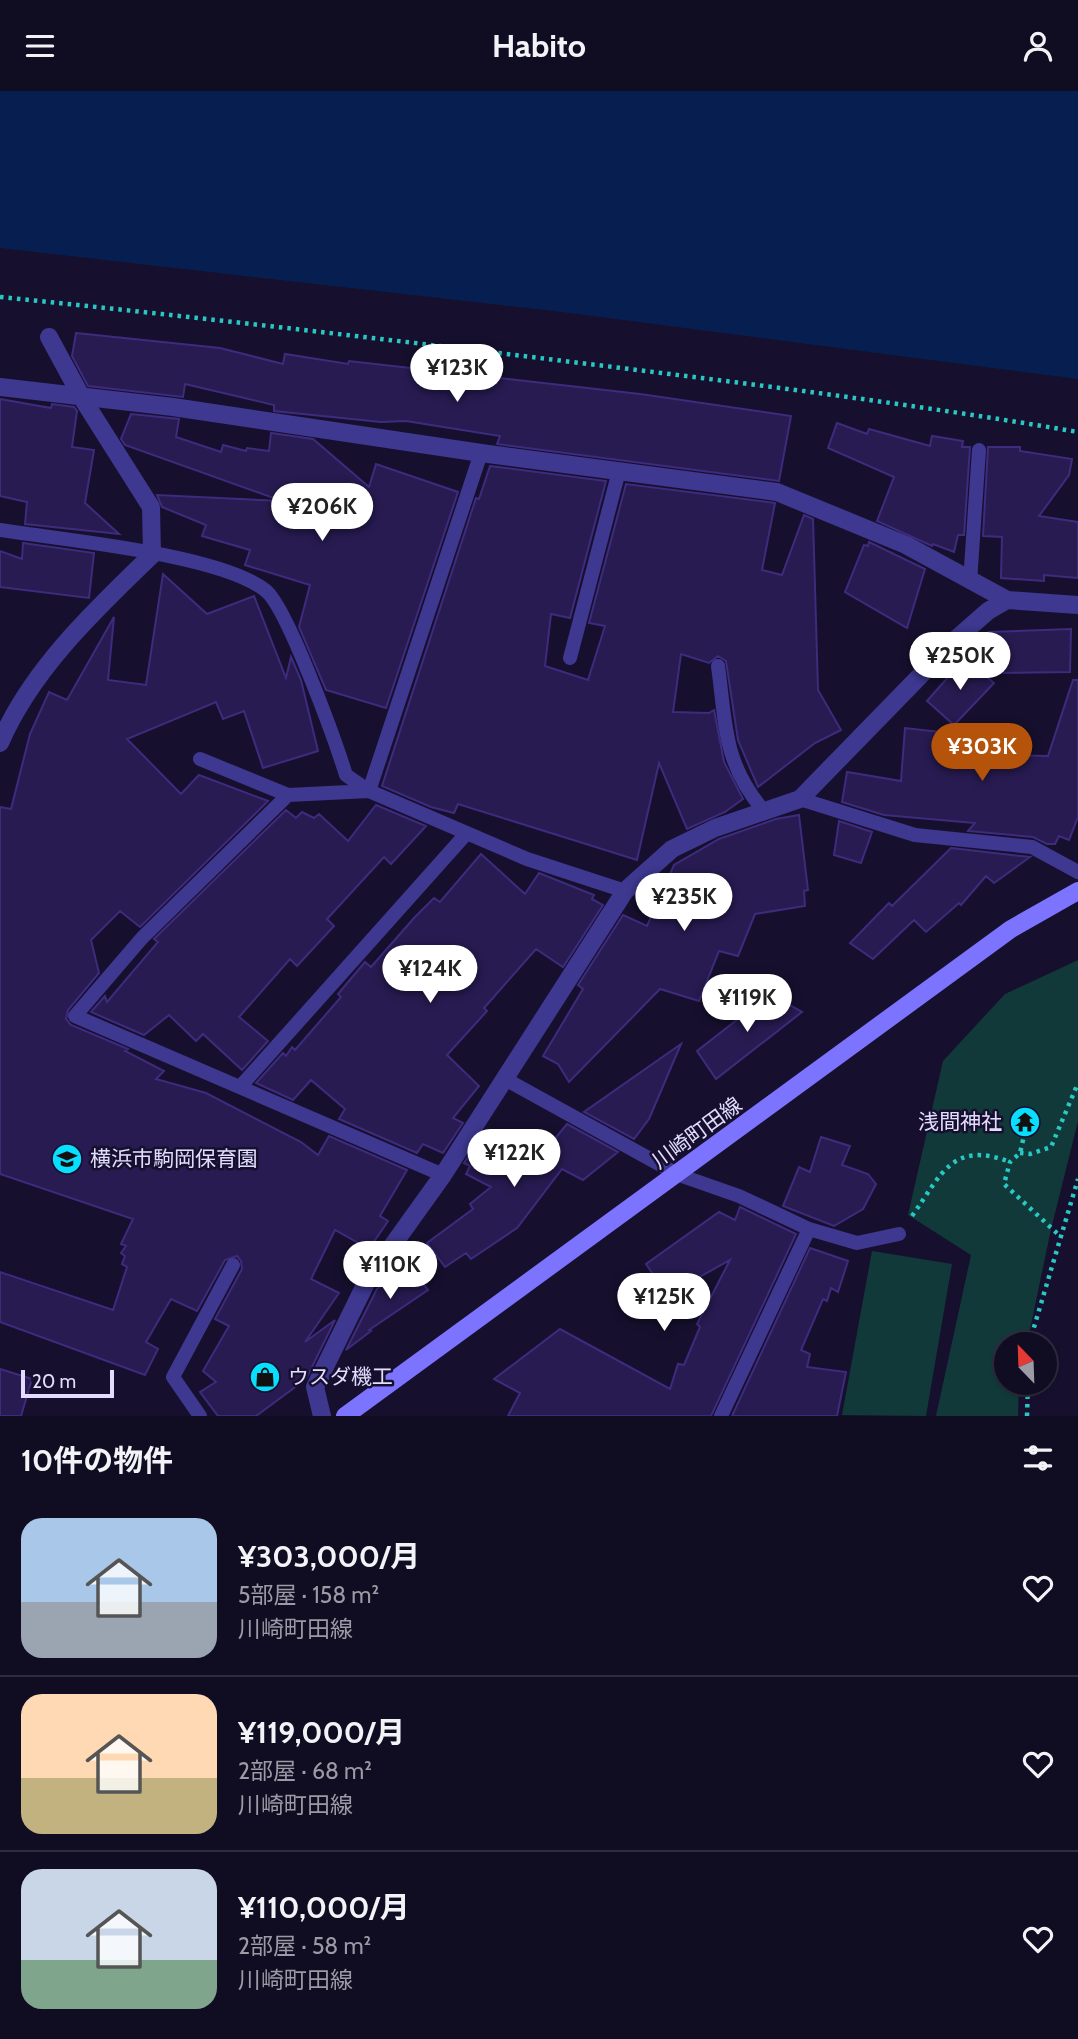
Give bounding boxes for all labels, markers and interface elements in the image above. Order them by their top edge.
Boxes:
text: Habito [492,26,586,65]
icon: menu [21,27,59,65]
icon: person [1019,27,1057,65]
pin: ¥123K [408,345,506,404]
text: ¥123K [426,353,488,381]
pin: ¥206K [273,483,371,543]
text: ¥206K [287,492,357,520]
pin: ¥250K [911,633,1009,692]
text: ¥250K [925,641,995,669]
pin: ¥303K [933,723,1031,783]
text: ¥303K [947,732,1017,760]
pin: ¥235K [635,873,733,933]
text: ¥235K [651,882,717,910]
pin: ¥124K [381,946,479,1005]
text: ¥124K [398,954,462,982]
pin: ¥119K [698,975,796,1034]
text: ¥119K [718,983,776,1011]
street label: 川崎町田線 [647,1092,747,1174]
temple icon: 浅間神社 [1008,1105,1042,1139]
place label: 浅間神社 [918,1109,1002,1134]
pin: ¥122K [465,1129,563,1189]
text: ¥122K [483,1138,545,1166]
school or university icon: 横浜市駒岡保育園 [50,1142,84,1176]
place label: 横浜市駒岡保育園 [90,1146,258,1171]
pin: ¥110K [341,1241,439,1301]
text: ¥110K [359,1250,421,1278]
pin: ¥125K [615,1273,713,1333]
text: ¥125K [633,1282,695,1310]
north arrow [994,1332,1057,1395]
map controls [994,1332,1057,1395]
shop icon: ウスダ機工 [248,1360,282,1394]
place label: ウスダ機工 [288,1364,393,1389]
scale bar [21,1367,114,1399]
text: 20 m [32,1370,76,1393]
icon: filters [1019,1439,1057,1477]
text: 10件の物件 [21,1442,173,1479]
text: ¥303,000/月 [238,1538,420,1575]
icon: home [77,1546,161,1630]
icon: heart [1019,1569,1057,1607]
text: 5部屋 · 158 m² [238,1581,379,1609]
text: 川崎町田線 [238,1615,353,1643]
text: ¥119,000/月 [238,1714,405,1751]
icon: home [77,1722,161,1806]
icon: heart [1019,1745,1057,1783]
text: 2部屋 · 68 m² [238,1757,372,1785]
text: 川崎町田線 [238,1791,353,1819]
text: ¥110,000/月 [238,1889,410,1926]
icon: home [77,1897,161,1981]
icon: heart [1019,1920,1057,1958]
text: 2部屋 · 58 m² [238,1932,371,1960]
text: 川崎町田線 [238,1966,353,1994]

